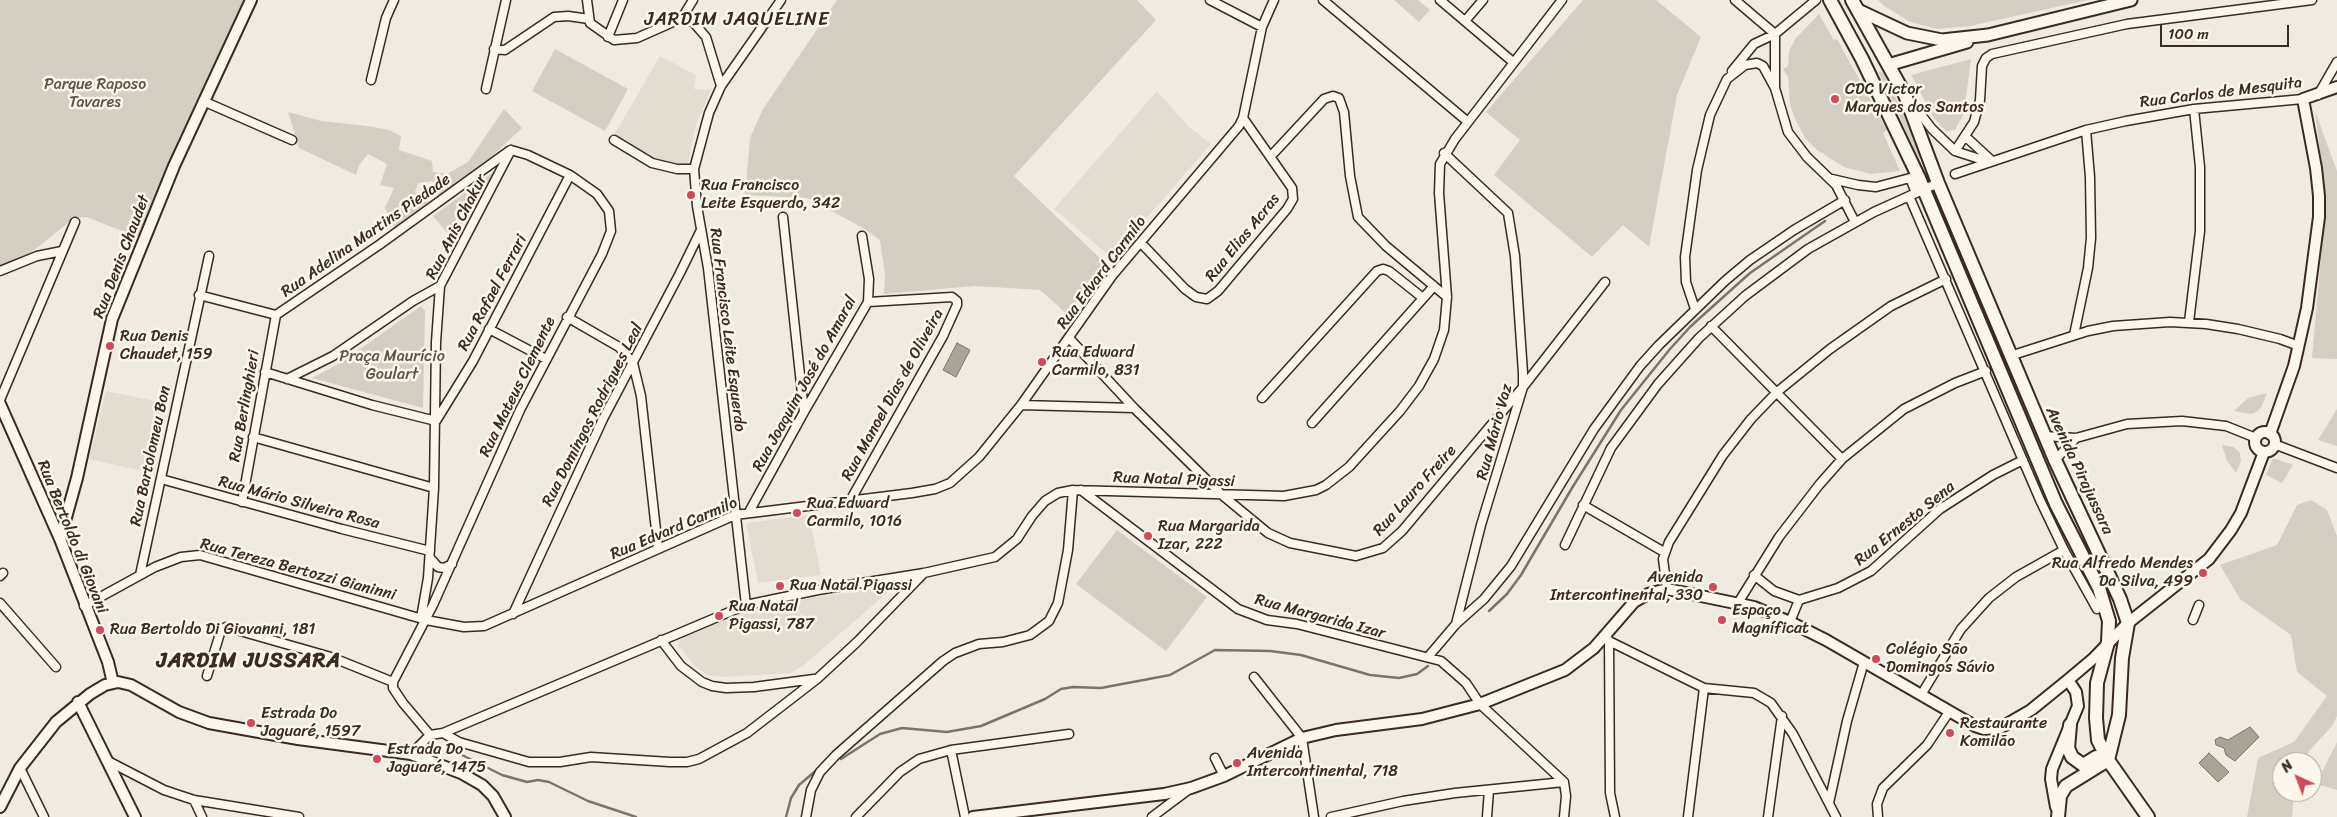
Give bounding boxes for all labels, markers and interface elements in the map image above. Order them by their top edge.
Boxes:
district label: JARDIM JAQUELINE [643,9,831,31]
scale bar [2162,15,2291,47]
text: 100 m [2168,21,2209,47]
street label: Rua Carlos de Mesquita [2139,74,2303,112]
park label: Parque Raposo Tavares [44,75,146,113]
place label: CDC Victor Marques dos Santos [1845,80,1984,118]
marker: CDC Victor Marques dos Santos [1829,93,1841,105]
street label: Rua Adelina Martins Piedade [278,170,454,302]
street label: Rua Anis Chakur [422,171,492,283]
place label: Rua Francisco Leite Esquerdo, 342 [701,176,840,214]
marker: Rua Francisco Leite Esquerdo, 342 [685,189,697,201]
street label: Rua Elias Acras [1202,190,1284,286]
street label: Rua Denis Chaudet [90,193,154,321]
street label: Rua Edvard Carmilo [1053,213,1151,333]
street label: Rua Francisco Leite Esquerdo [705,227,749,433]
street label: Rua Rafael Ferrari [454,232,532,354]
street label: Rua Joaquim José do Amaral [749,293,861,475]
street label: Rua Manoel Dias de Oliveira [838,306,948,484]
street label: Rua Mateus Clemente [476,314,560,460]
street label: Rua Domingos Rodrigues Leal [538,320,648,510]
place label: Rua Denis Chaudet, 159 [120,327,212,365]
marker: Rua Denis Chaudet, 159 [104,340,116,352]
place label: Rua Edward Carmilo, 831 [1052,343,1140,381]
park label: Praça Maurício Goulart [339,347,445,385]
street label: Rua Berlinghieri [226,349,264,463]
marker: Rua Edward Carmilo, 831 [1036,356,1048,368]
street label: Rua Mário Vaz [1473,382,1517,482]
street label: Rua Bartolomeu Bon [127,384,175,528]
street label: Avenida Pirajussara [2041,404,2117,538]
street label: Rua Lauro Freire [1369,442,1461,540]
street label: Rua Bertoldo di Giovani [32,458,112,616]
street label: Rua Natal Pigassi [1113,468,1235,492]
street label: Rua Mário Silveira Rosa [216,472,382,534]
street label: Rua Ernesto Sena [1851,478,1959,570]
street label: Rua Edvard Carmilo [608,494,740,564]
place label: Rua Edward Carmilo, 1016 [807,494,902,532]
marker: Rua Edward Carmilo, 1016 [791,507,803,519]
place label: Rua Margarida Izar, 222 [1158,517,1260,555]
marker: Rua Margarida Izar, 222 [1142,530,1154,542]
street label: Rua Tereza Bertozzi Gianinni [198,535,398,605]
place label: Rua Alfredo Mendes Da Silva, 499 [2052,554,2193,592]
marker: Rua Alfredo Mendes Da Silva, 499 [2197,567,2209,579]
place label: Avenida Intercontinental, 330 [1550,568,1703,606]
place label: Rua Natal Pigassi [790,576,912,596]
marker: Rua Natal Pigassi [774,580,786,592]
marker: Avenida Intercontinental, 330 [1707,581,1719,593]
street label: Rua Margarida Izar [1253,590,1387,644]
place label: Rua Natal Pigassi, 787 [729,597,814,635]
place label: Espaço Magníficat [1732,601,1809,639]
marker: Rua Natal Pigassi, 787 [713,610,725,622]
marker: Espaço Magníficat [1716,614,1728,626]
place label: Rua Bertoldo Di Giovanni, 181 [110,620,315,640]
marker: Rua Bertoldo Di Giovanni, 181 [94,624,106,636]
place label: Colégio São Domingos Sávio [1886,640,1995,678]
district label: JARDIM JUSSARA [157,649,341,675]
marker: Colégio São Domingos Sávio [1870,653,1882,665]
place label: Estrada Do Jaguaré, 1597 [261,704,360,742]
place label: Restaurante Komilão [1960,714,2047,752]
marker: Estrada Do Jaguaré, 1597 [245,717,257,729]
marker: Restaurante Komilão [1944,727,1956,739]
place label: Estrada Do Jaguaré, 1475 [387,740,486,778]
place label: Avenida Intercontinental, 718 [1247,744,1398,782]
north arrow [2272,752,2322,802]
marker: Estrada Do Jaguaré, 1475 [371,753,383,765]
text: N [2275,754,2299,779]
marker: Avenida Intercontinental, 718 [1231,757,1243,769]

